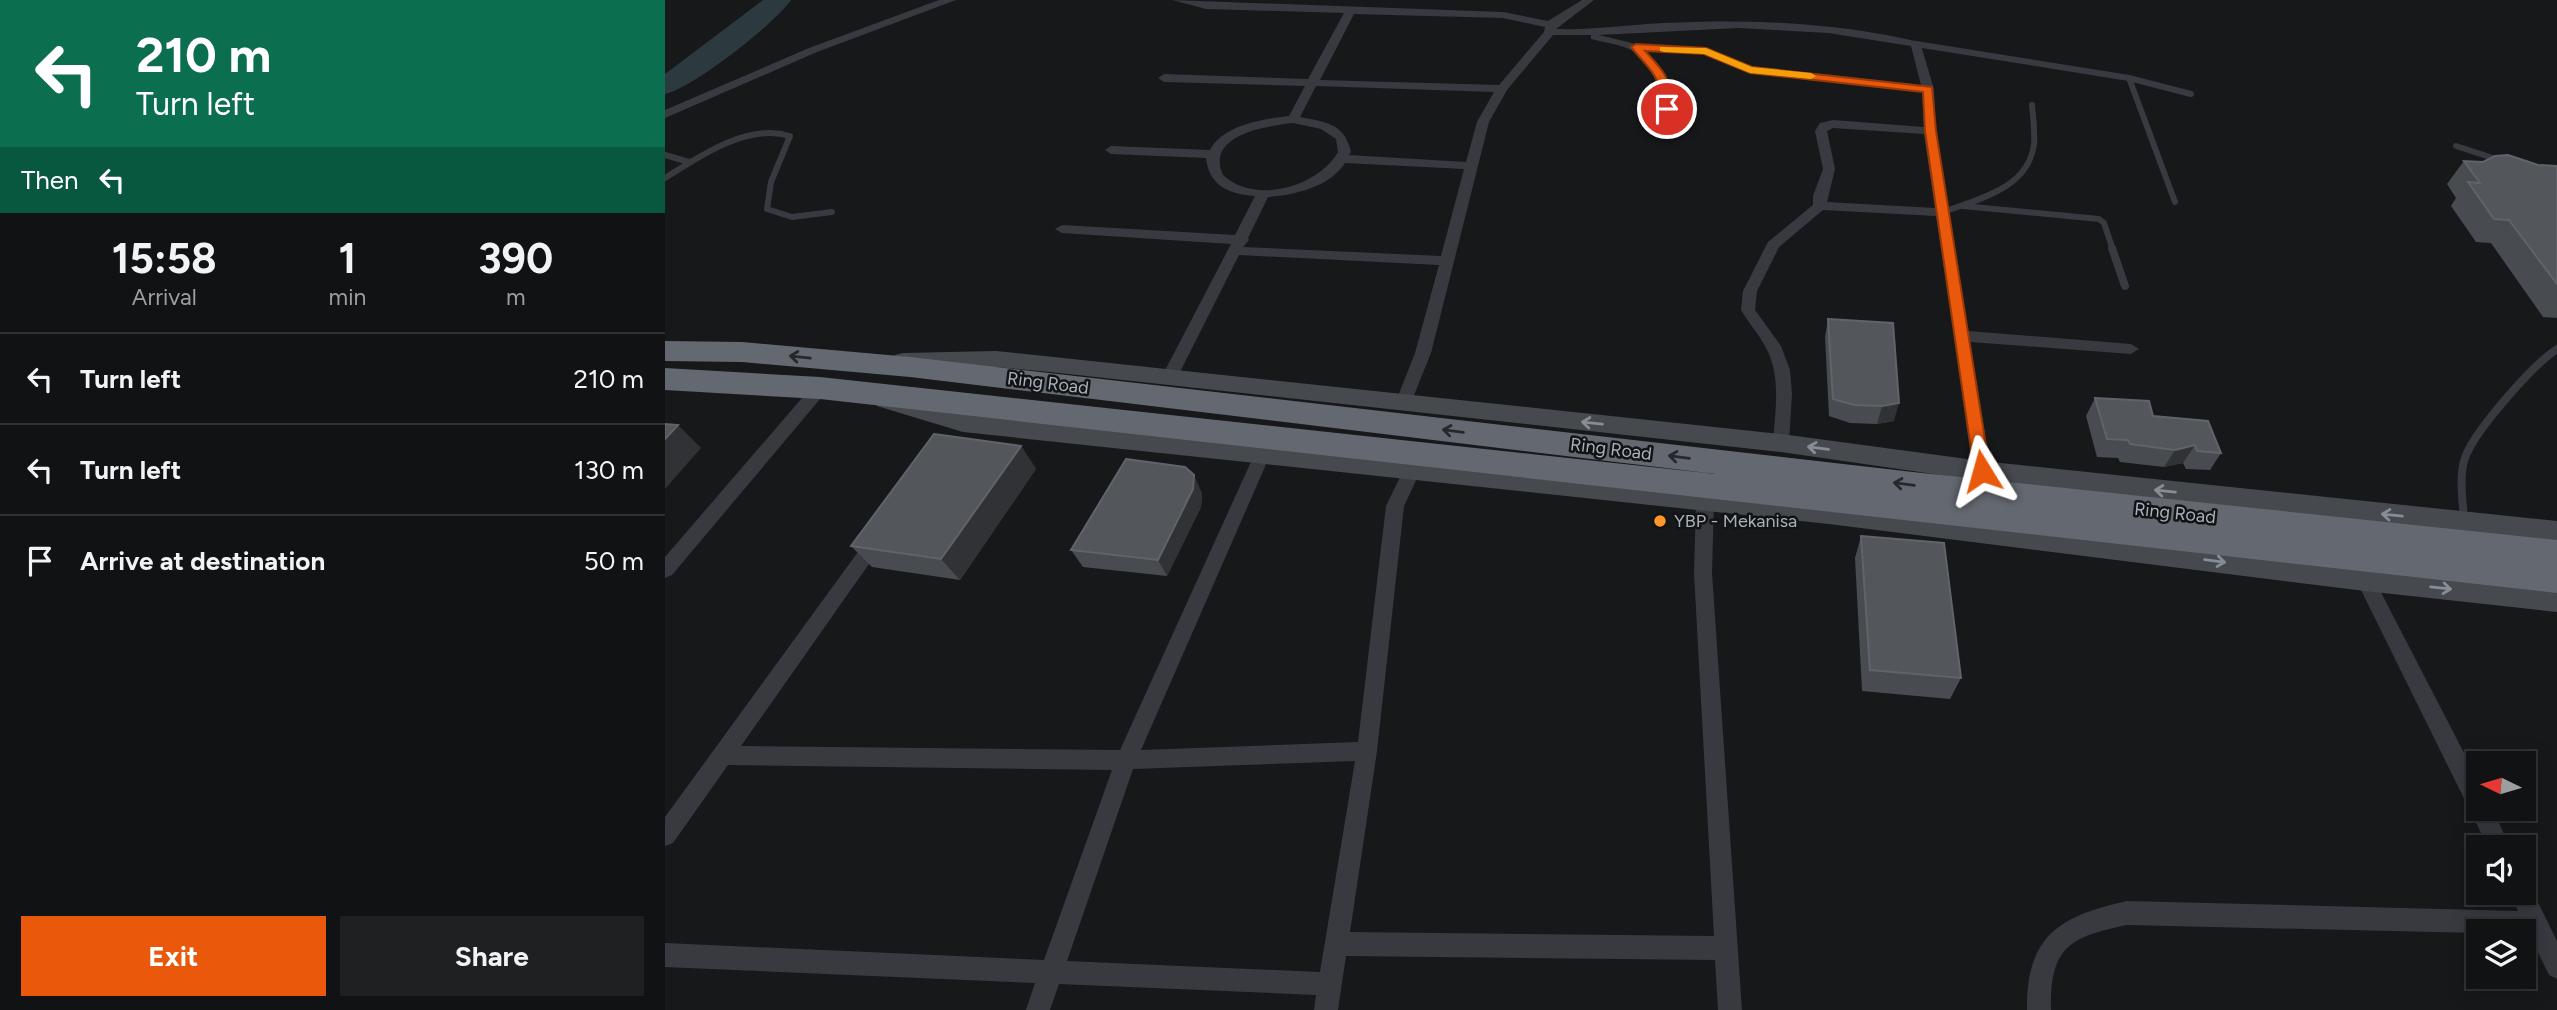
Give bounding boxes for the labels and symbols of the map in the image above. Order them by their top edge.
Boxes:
pin [1637,79,1697,139]
one-way arrow [790,351,812,364]
street label: Ring Road [1006,367,1090,399]
one-way arrow [1581,417,1604,430]
one-way arrow [1442,424,1464,437]
street label: Ring Road [1569,433,1653,465]
position arrow [1945,434,2019,508]
one-way arrow [1807,442,1830,455]
one-way arrow [1668,451,1690,464]
one-way arrow [1894,477,1916,490]
one-way arrow [2155,484,2177,497]
street label: Ring Road [2133,498,2217,528]
one-way arrow [2381,508,2403,521]
place label: YBP - Mekanisa [1674,510,1797,532]
marker: YBP - Mekanisa [1652,513,1668,529]
one-way arrow [2203,555,2226,568]
one-way arrow [2429,582,2452,595]
north arrow [2466,751,2536,821]

